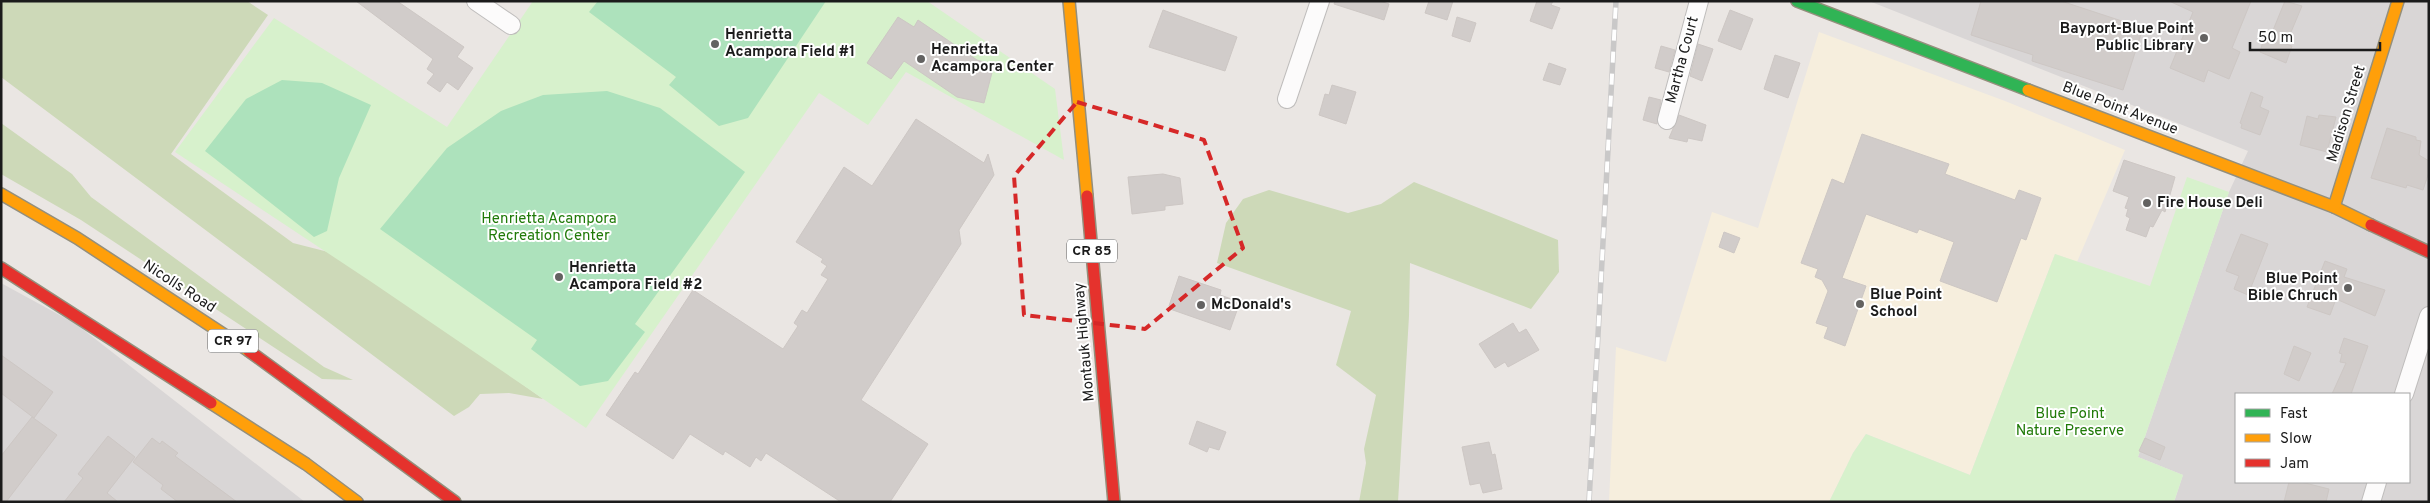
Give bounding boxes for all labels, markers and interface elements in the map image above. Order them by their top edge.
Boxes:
street label: Martha Court [1662,14,1704,106]
place label: Bayport-Blue Point Public Library [2060,20,2194,56]
scale bar [2250,20,2380,52]
place label: Henrietta Acampora Field #1 [725,26,855,62]
text: 50 m [2258,29,2293,48]
marker: Bayport-Blue Point Public Library [2198,32,2210,44]
marker: Henrietta Acampora Field #1 [709,38,721,50]
place label: Henrietta Acampora Center [931,41,1054,77]
marker: Henrietta Acampora Center [915,53,927,65]
street label: Madison Street [2323,63,2371,165]
street label: Blue Point Avenue [2059,78,2181,140]
place label: Fire House Deli [2157,194,2263,213]
marker: Fire House Deli [2141,197,2153,209]
park label: Henrietta Acampora Recreation Center [481,210,617,246]
road number: CR 85 [1067,240,1117,262]
street label: Nicolls Road [139,256,219,318]
place label: Henrietta Acampora Field #2 [569,259,702,295]
place label: Blue Point Bible Chruch [2248,270,2338,306]
marker: Henrietta Acampora Field #2 [553,271,565,283]
street label: Montauk Highway [1070,282,1100,402]
marker: Blue Point Bible Chruch [2342,282,2354,294]
place label: Blue Point School [1870,286,1942,322]
place label: McDonald's [1211,296,1291,315]
marker: Blue Point School [1854,298,1866,310]
marker: McDonald's [1195,299,1207,311]
road number: CR 97 [208,330,258,352]
legend [2235,393,2410,483]
park label: Blue Point Nature Preserve [2016,405,2124,441]
text: Fast [2280,405,2308,424]
text: Slow [2280,430,2312,449]
text: Jam [2280,455,2309,474]

